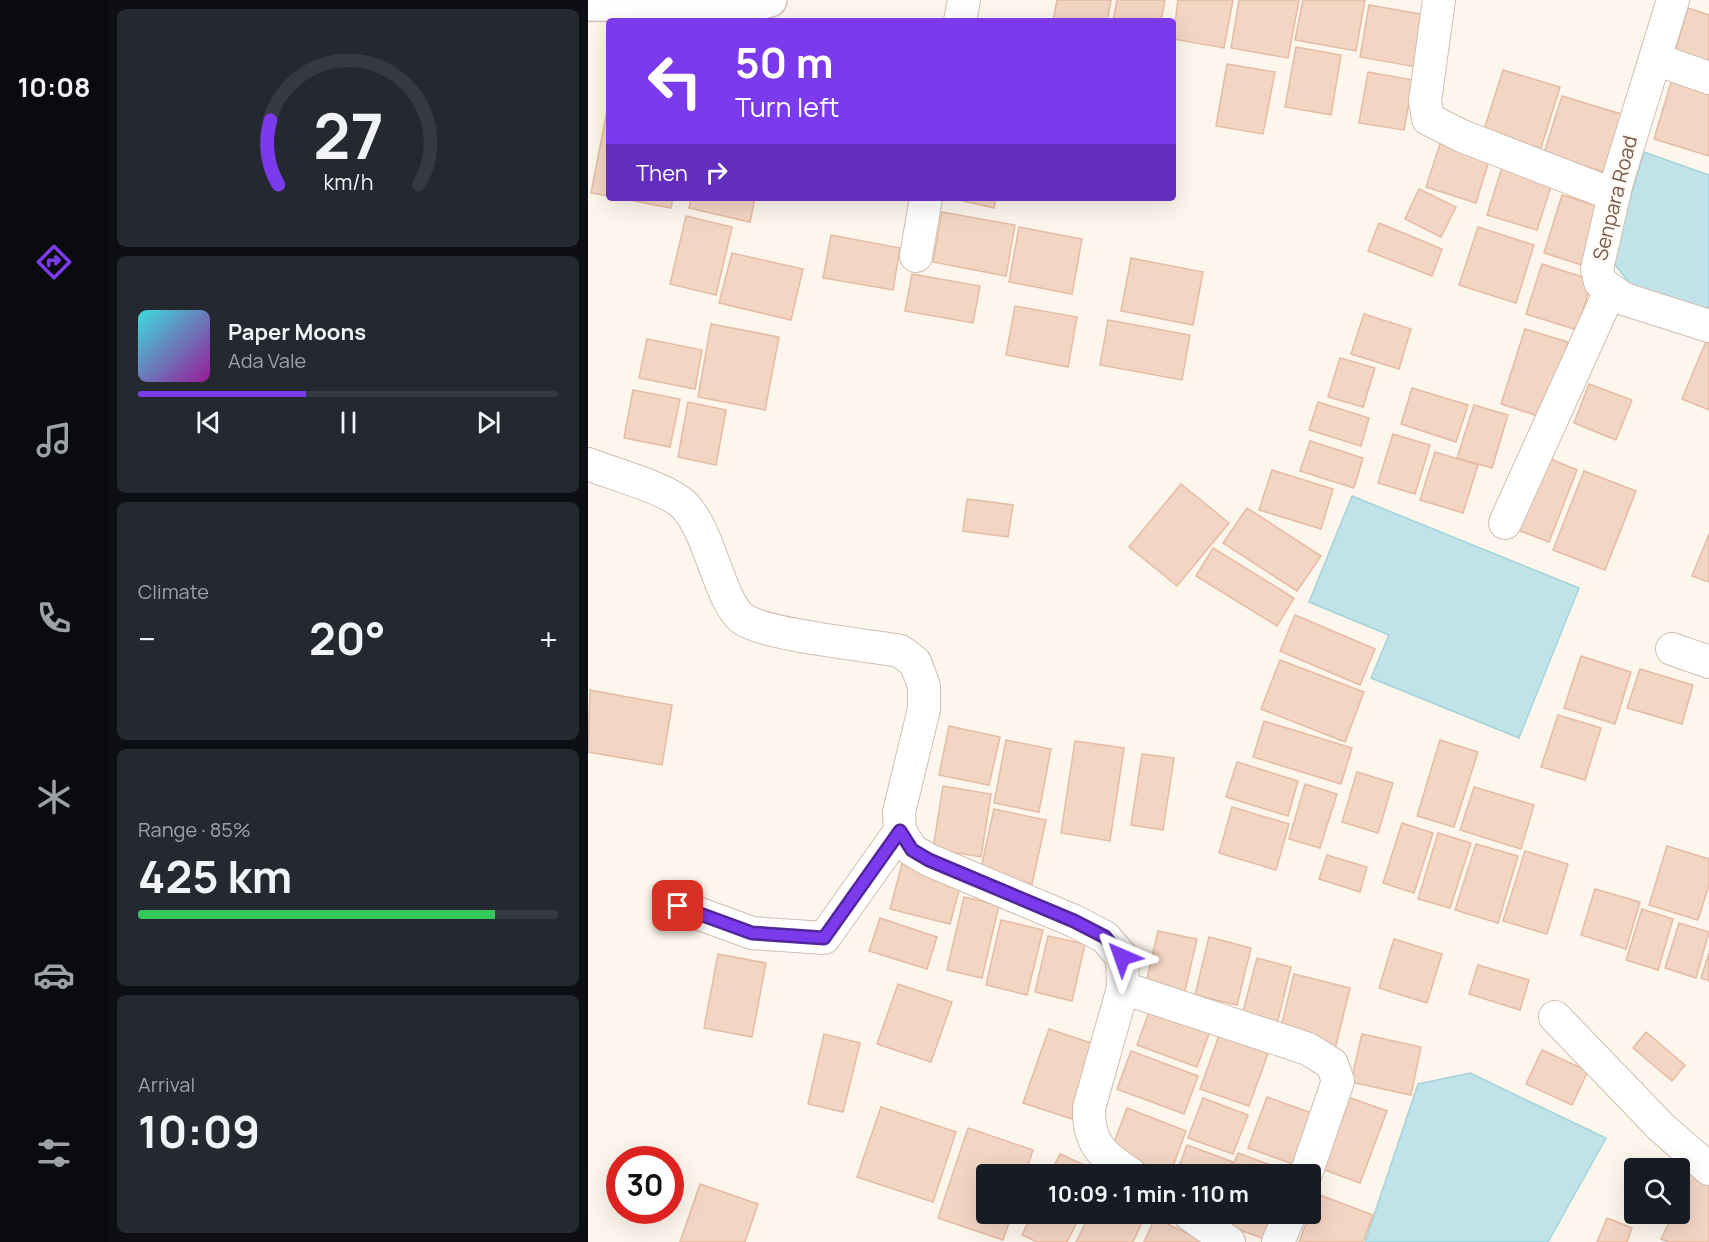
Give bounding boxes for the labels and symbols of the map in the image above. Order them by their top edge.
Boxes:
street label: Senpara Road [1586,133,1643,263]
pin [652,880,703,931]
position arrow [1090,925,1154,989]
speed limit sign: 30 [606,1146,684,1224]

